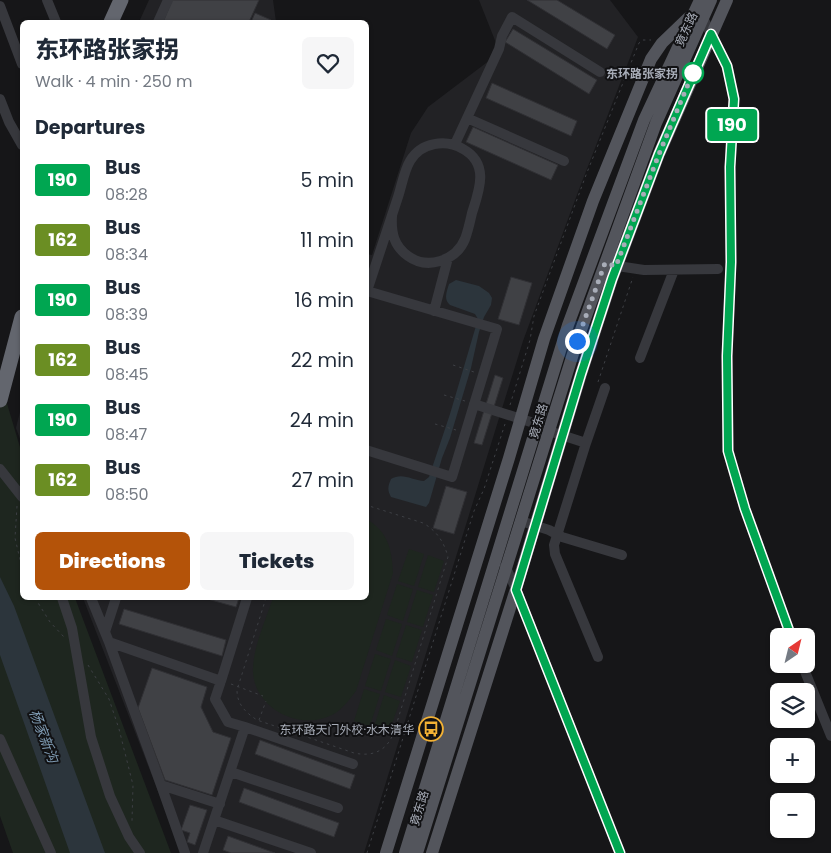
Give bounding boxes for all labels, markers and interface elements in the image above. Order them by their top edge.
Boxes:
street label: 竟东路 [671,9,701,49]
text: 东环路张家拐 [35,33,179,66]
button: heart [302,37,354,89]
marker: 东环路张家拐 [682,62,704,84]
place label: 东环路张家拐 [606,65,678,82]
text: Walk · 4 min · 250 m [35,70,193,93]
line badge: 190 [703,109,761,141]
text: 190 [717,112,747,137]
text: Departures [35,114,145,141]
text: Bus [105,154,141,181]
text: 190 [48,167,77,192]
text: 5 min [301,167,354,194]
text: 08:28 [105,183,148,206]
text: Bus [105,214,141,241]
text: 162 [48,227,77,252]
text: 11 min [300,227,354,254]
text: 08:34 [105,243,148,266]
text: Bus [105,274,141,301]
text: 190 [48,287,77,312]
text: 16 min [294,287,354,314]
text: 08:39 [105,303,148,326]
your location [565,329,590,354]
text: Bus [105,334,141,361]
text: 162 [48,347,77,372]
text: 22 min [291,347,354,374]
text: 08:45 [105,363,149,386]
text: Bus [105,394,141,421]
street label: 竟东路 [525,401,551,441]
text: 190 [48,407,77,432]
text: 24 min [290,407,354,434]
text: 08:47 [105,423,147,446]
text: Bus [105,454,141,481]
text: 162 [48,467,77,492]
text: 27 min [291,467,354,494]
text: 08:50 [105,483,149,506]
button: Directions [35,532,190,590]
button: Tickets [200,532,354,590]
north arrow [770,628,815,672]
map controls [770,628,815,838]
button: layers [770,683,815,728]
water label: 杨家新沟 [25,706,64,768]
bus stop icon: 东环路天门外校·水木清华 [418,716,444,742]
place label: 东环路天门外校·水木清华 [279,721,414,738]
button: + [770,738,815,783]
street label: 竟东路 [406,788,432,828]
button: − [770,793,815,838]

